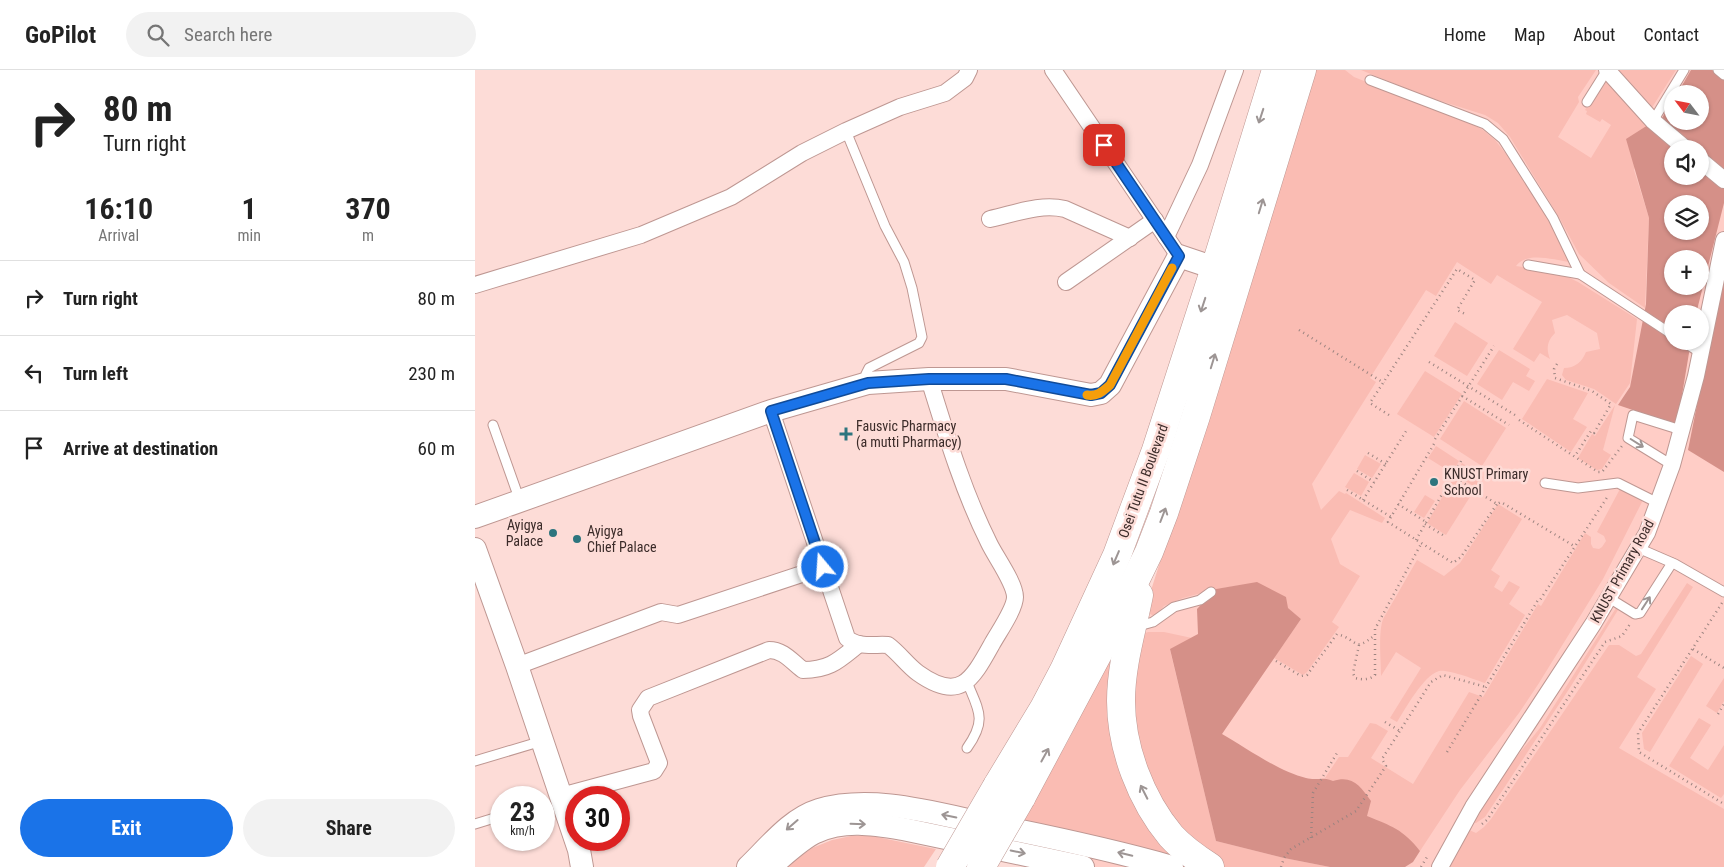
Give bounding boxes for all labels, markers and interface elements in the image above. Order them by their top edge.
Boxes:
search box [126,12,476,57]
text: GoPilot [25,21,96,49]
icon: search [144,21,172,49]
text: Search here [184,23,272,46]
text: Home [1444,24,1486,45]
text: Map [1514,24,1545,45]
text: About [1573,24,1615,45]
text: Contact [1643,24,1699,45]
north arrow [1664,85,1709,130]
map controls [1664,85,1709,350]
text: 80 m [103,89,172,130]
icon: right [20,90,85,155]
one-way arrow [1256,108,1266,124]
pin [1083,124,1125,166]
text: Turn right [103,131,186,156]
icon: arrive [1090,131,1118,159]
button: sound [1664,140,1709,185]
text: 16:10 [84,191,153,226]
text: 1 [242,191,257,226]
text: 370 [345,191,391,226]
button: layers [1664,195,1709,240]
one-way arrow [1256,198,1266,214]
text: Arrival [98,226,139,245]
text: min [237,226,261,245]
text: m [362,226,374,245]
button: + [1664,250,1709,295]
icon: right [20,284,48,312]
text: Turn right [63,287,138,310]
text: 80 m [418,287,455,310]
one-way arrow [1197,297,1207,313]
button: − [1664,305,1709,350]
one-way arrow [1209,353,1219,369]
icon: left [20,359,48,387]
text: Turn left [63,362,128,385]
text: 230 m [408,362,455,385]
place label: Fausvic Pharmacy (a mutti Pharmacy) [856,418,962,451]
street label: Osei Tutu II Boulevard [1115,422,1171,540]
marker: Fausvic Pharmacy (a mutti Pharmacy) [840,428,852,440]
icon: arrive [20,434,48,462]
text: Arrive at destination [63,437,218,460]
text: 60 m [418,437,455,460]
one-way arrow [1629,439,1643,449]
place label: KNUST Primary School [1444,466,1529,498]
marker: KNUST Primary School [1428,476,1440,488]
one-way arrow [1159,508,1168,524]
place label: Ayigya Palace [506,517,543,549]
street label: KNUST Primary Road [1587,517,1657,625]
place label: Ayigya Chief Palace [587,523,657,555]
marker: Ayigya Palace [547,527,559,539]
marker: Ayigya Chief Palace [571,533,583,545]
position arrow [796,540,848,592]
one-way arrow [1110,550,1120,565]
one-way arrow [1641,596,1651,610]
one-way arrow [1040,748,1050,763]
one-way arrow [1139,785,1148,800]
speed limit sign: 30 [565,786,630,851]
text: 23 [510,798,535,827]
button: Exit [20,799,233,857]
button: Share [243,799,455,857]
one-way arrow [941,811,957,820]
one-way arrow [850,819,866,829]
one-way arrow [786,820,799,831]
text: km/h [510,824,535,838]
one-way arrow [1009,848,1025,858]
one-way arrow [1117,849,1133,858]

